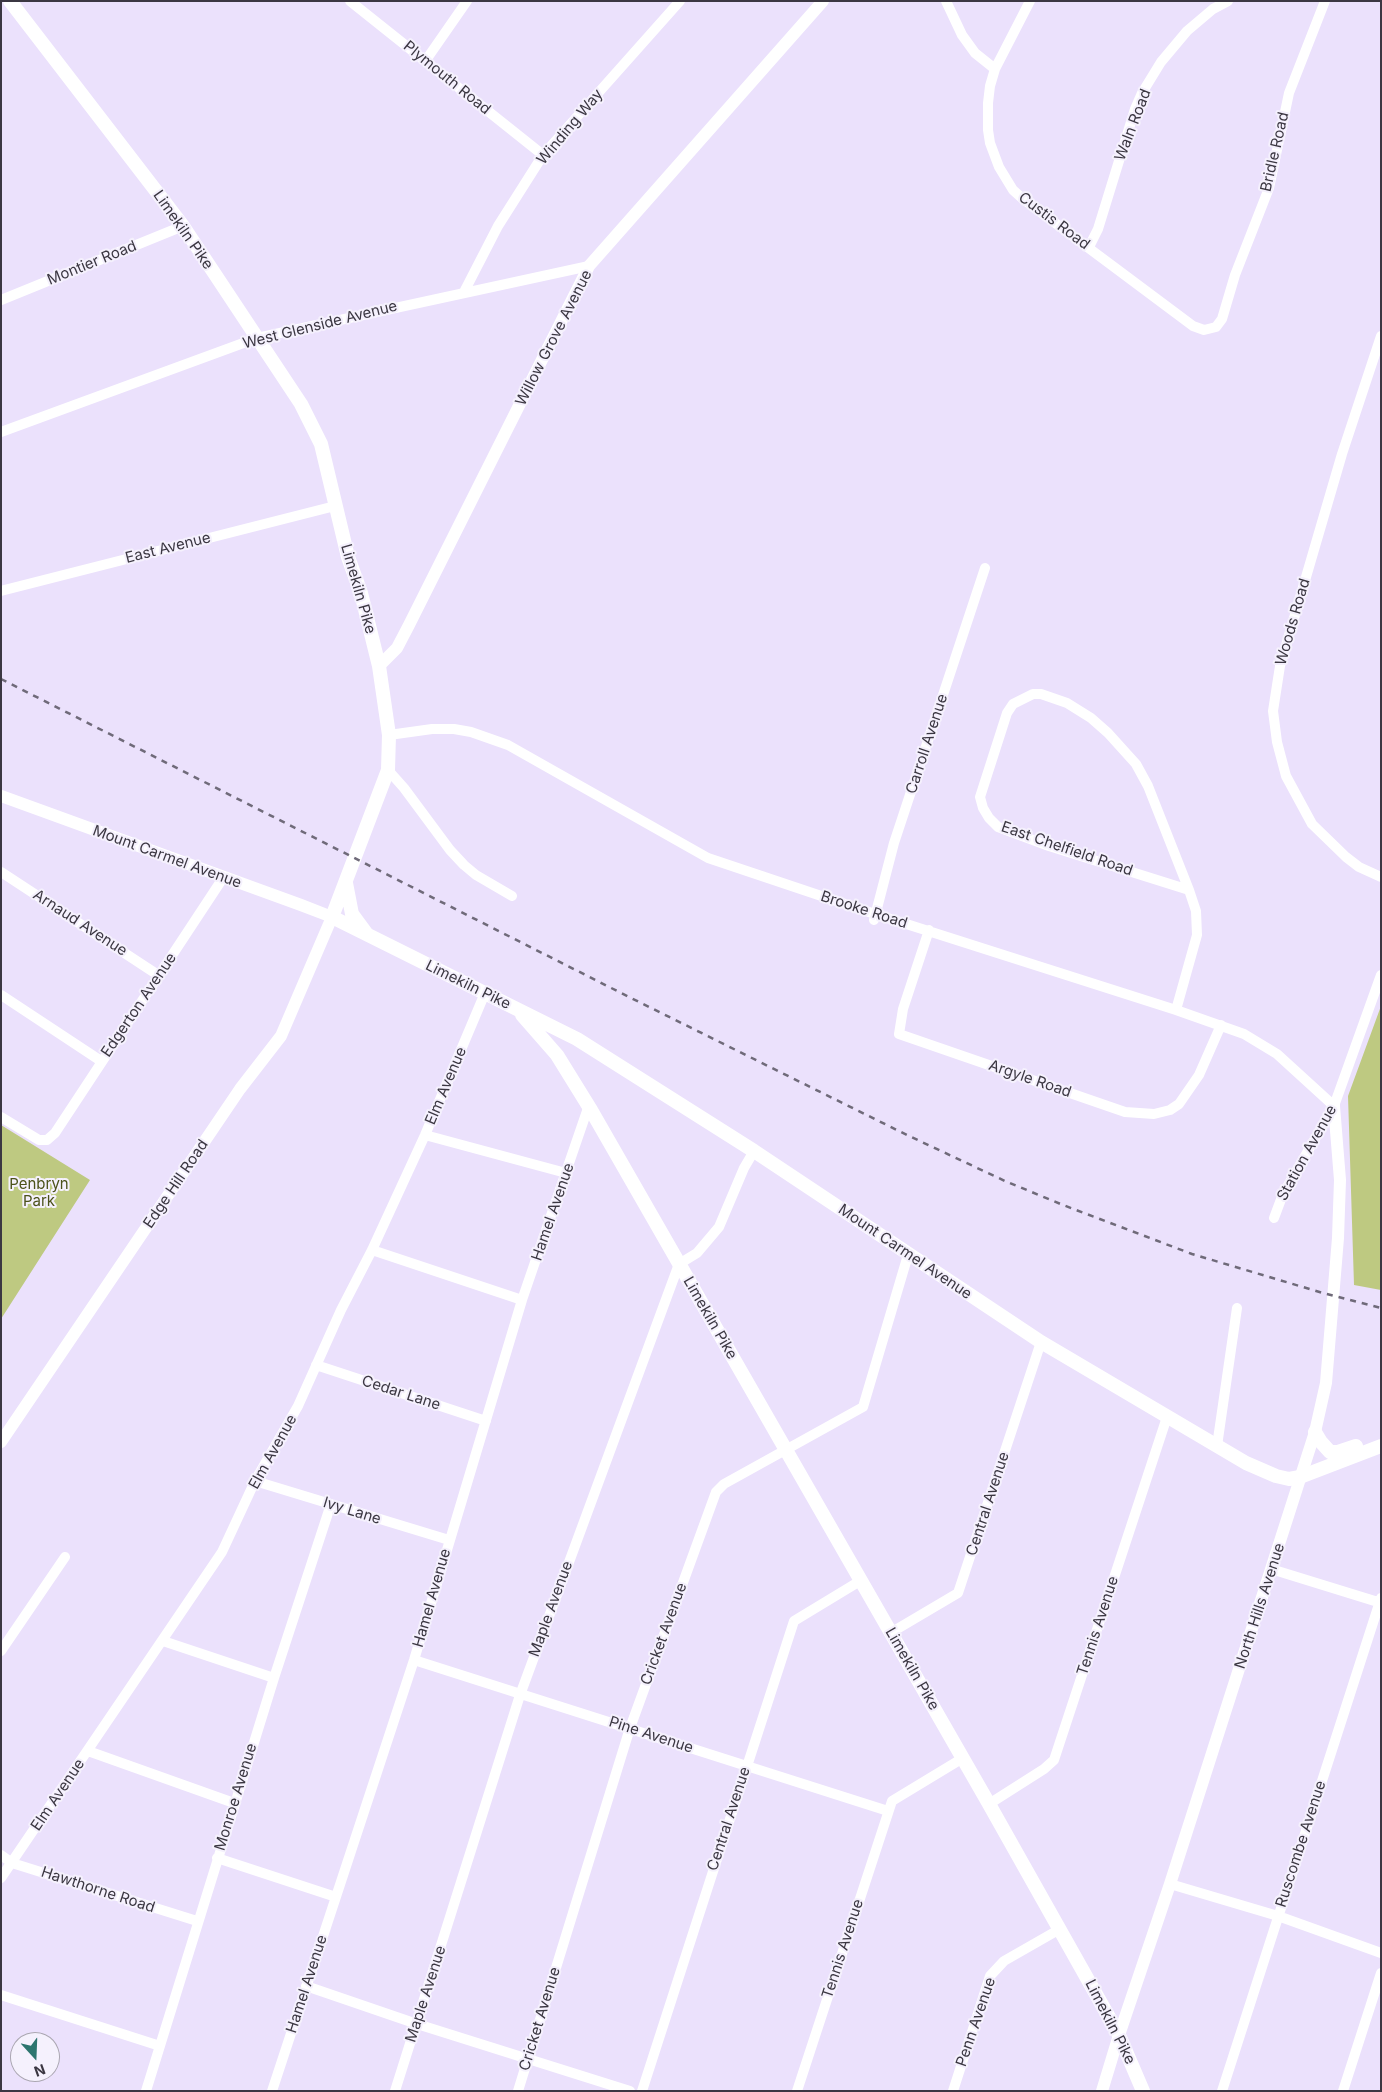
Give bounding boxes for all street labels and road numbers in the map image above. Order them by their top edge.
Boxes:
street label: Plymouth Road [400,37,494,119]
street label: Winding Way [533,86,607,168]
street label: Waln Road [1111,87,1155,163]
street label: Bridle Road [1257,110,1293,194]
street label: Limekiln Pike [149,187,217,273]
street label: Custis Road [1015,188,1093,254]
street label: Montier Road [45,237,139,289]
street label: Willow Grove Avenue [512,267,596,409]
street label: West Glenside Avenue [241,297,399,353]
street label: East Avenue [124,529,212,567]
street label: Limekiln Pike [337,542,379,636]
street label: Woods Road [1272,576,1314,668]
street label: Carroll Avenue [902,692,952,796]
street label: East Chelfield Road [999,818,1135,880]
street label: Mount Carmel Avenue [90,822,244,892]
street label: Arnaud Avenue [30,886,130,960]
street label: Brooke Road [818,887,910,933]
street label: Edgerton Avenue [98,950,180,1060]
street label: Limekiln Pike [423,957,513,1013]
street label: Elm Avenue [422,1044,470,1128]
street label: Argyle Road [986,1056,1074,1102]
street label: Station Avenue [1273,1102,1341,1204]
street label: Edge Hill Road [140,1136,212,1232]
street label: Hamel Avenue [528,1161,578,1263]
street label: Mount Carmel Avenue [835,1201,975,1303]
street label: Limekiln Pike [679,1273,741,1363]
street label: Cedar Lane [359,1372,443,1414]
street label: Elm Avenue [245,1411,301,1493]
street label: Central Avenue [963,1450,1013,1558]
street label: Ivy Lane [321,1494,383,1528]
street label: North Hills Avenue [1231,1541,1289,1671]
street label: Hamel Avenue [409,1546,455,1650]
street label: Maple Avenue [525,1559,577,1659]
street label: Tennis Avenue [1073,1574,1123,1678]
street label: Cricket Avenue [637,1580,691,1688]
street label: Limekiln Pike [881,1624,943,1714]
street label: Pine Avenue [607,1713,695,1757]
street label: Monroe Avenue [211,1741,261,1853]
street label: Elm Avenue [27,1756,89,1834]
street label: Central Avenue [704,1765,754,1873]
street label: Ruscombe Avenue [1272,1778,1330,1910]
street label: Hawthorne Road [39,1863,157,1917]
street label: Tennis Avenue [818,1897,868,2001]
street label: Hamel Avenue [283,1933,331,2035]
street label: Maple Avenue [402,1943,450,2045]
street label: Cricket Avenue [516,1965,564,2073]
street label: Penn Avenue [952,1975,1000,2069]
street label: Limekiln Pike [1081,1977,1139,2067]

